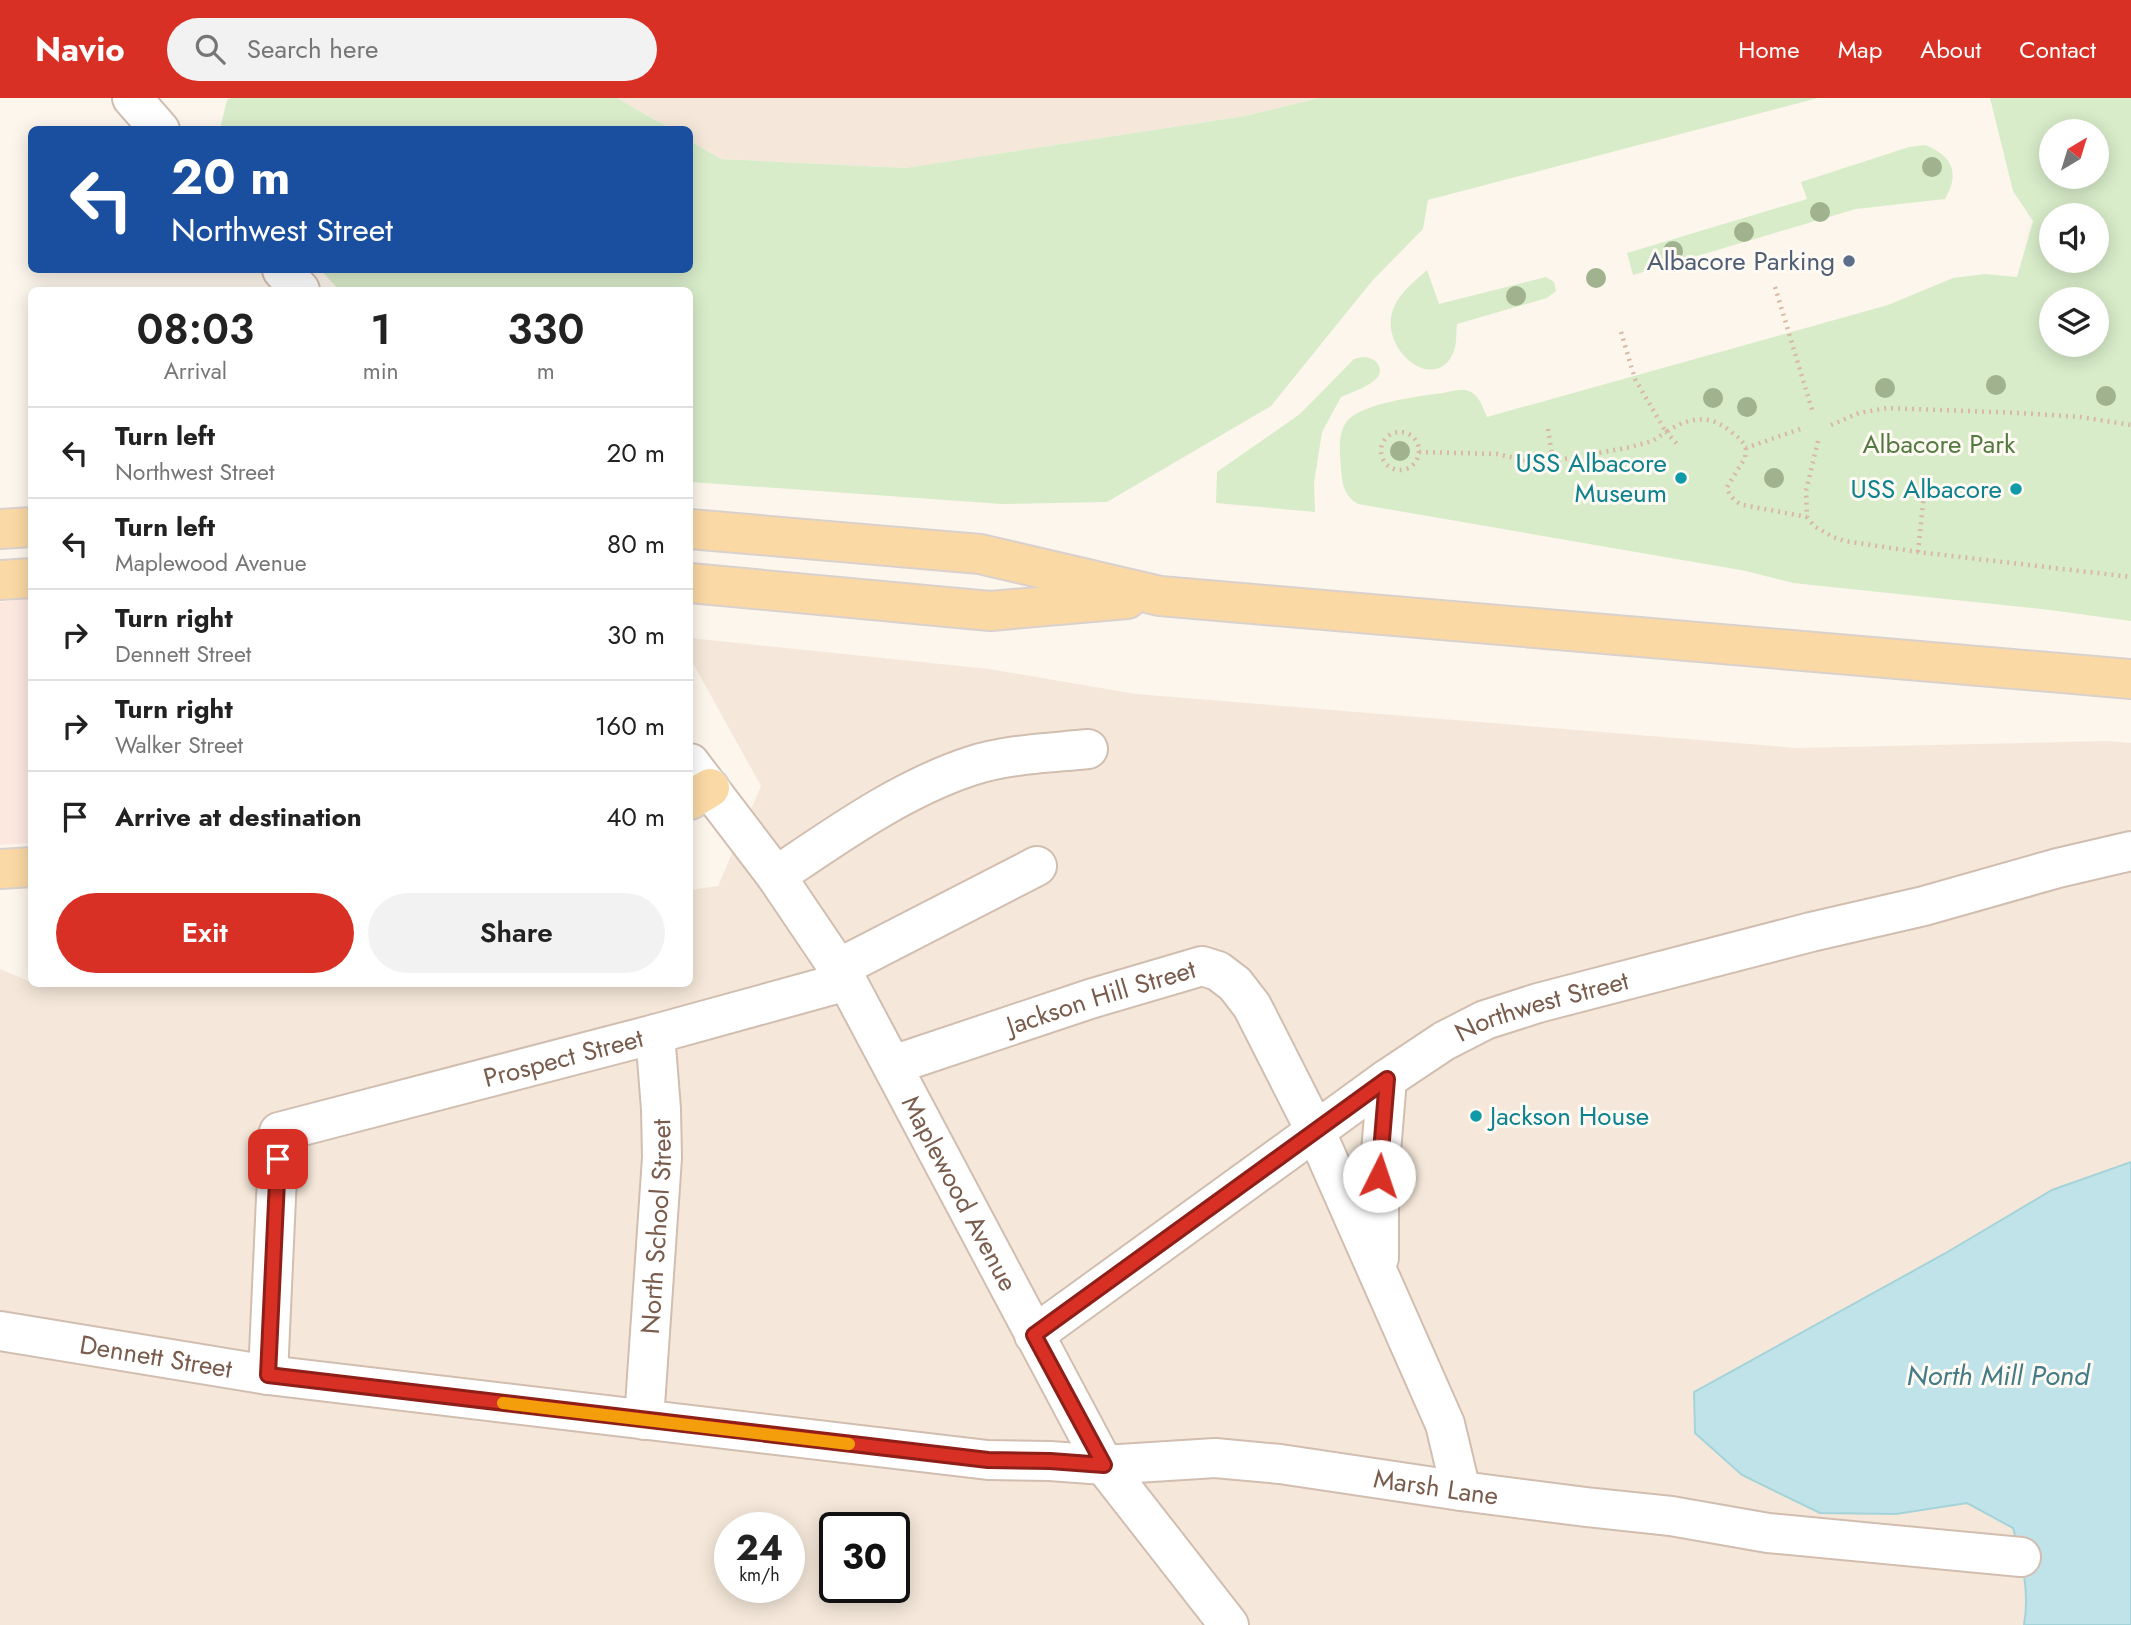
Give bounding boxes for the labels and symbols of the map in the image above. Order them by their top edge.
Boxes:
north arrow [2039,119,2109,189]
place label: Albacore Parking [1647,242,1835,280]
marker: Albacore Parking [1841,253,1857,269]
park label: Albacore Park [1862,425,2016,463]
place label: USS Albacore Museum [1515,444,1667,512]
marker: USS Albacore Museum [1673,470,1689,486]
place label: USS Albacore [1850,470,2002,508]
marker: USS Albacore [2008,481,2024,497]
street label: Jackson Hill Street [999,950,1201,1046]
street label: Northwest Street [1448,961,1633,1051]
street label: Prospect Street [479,1019,648,1097]
street label: Maplewood Avenue [892,1089,1027,1298]
place label: Jackson House [1487,1097,1649,1135]
marker: Jackson House [1468,1108,1484,1124]
street label: North School Street [631,1118,681,1335]
pin [248,1129,308,1189]
position arrow [1342,1139,1416,1213]
street label: Dennett Street [77,1325,236,1388]
water label: North Mill Pond [1906,1355,2091,1396]
street label: Marsh Lane [1371,1459,1501,1515]
speed limit sign: 30 [819,1512,910,1603]

